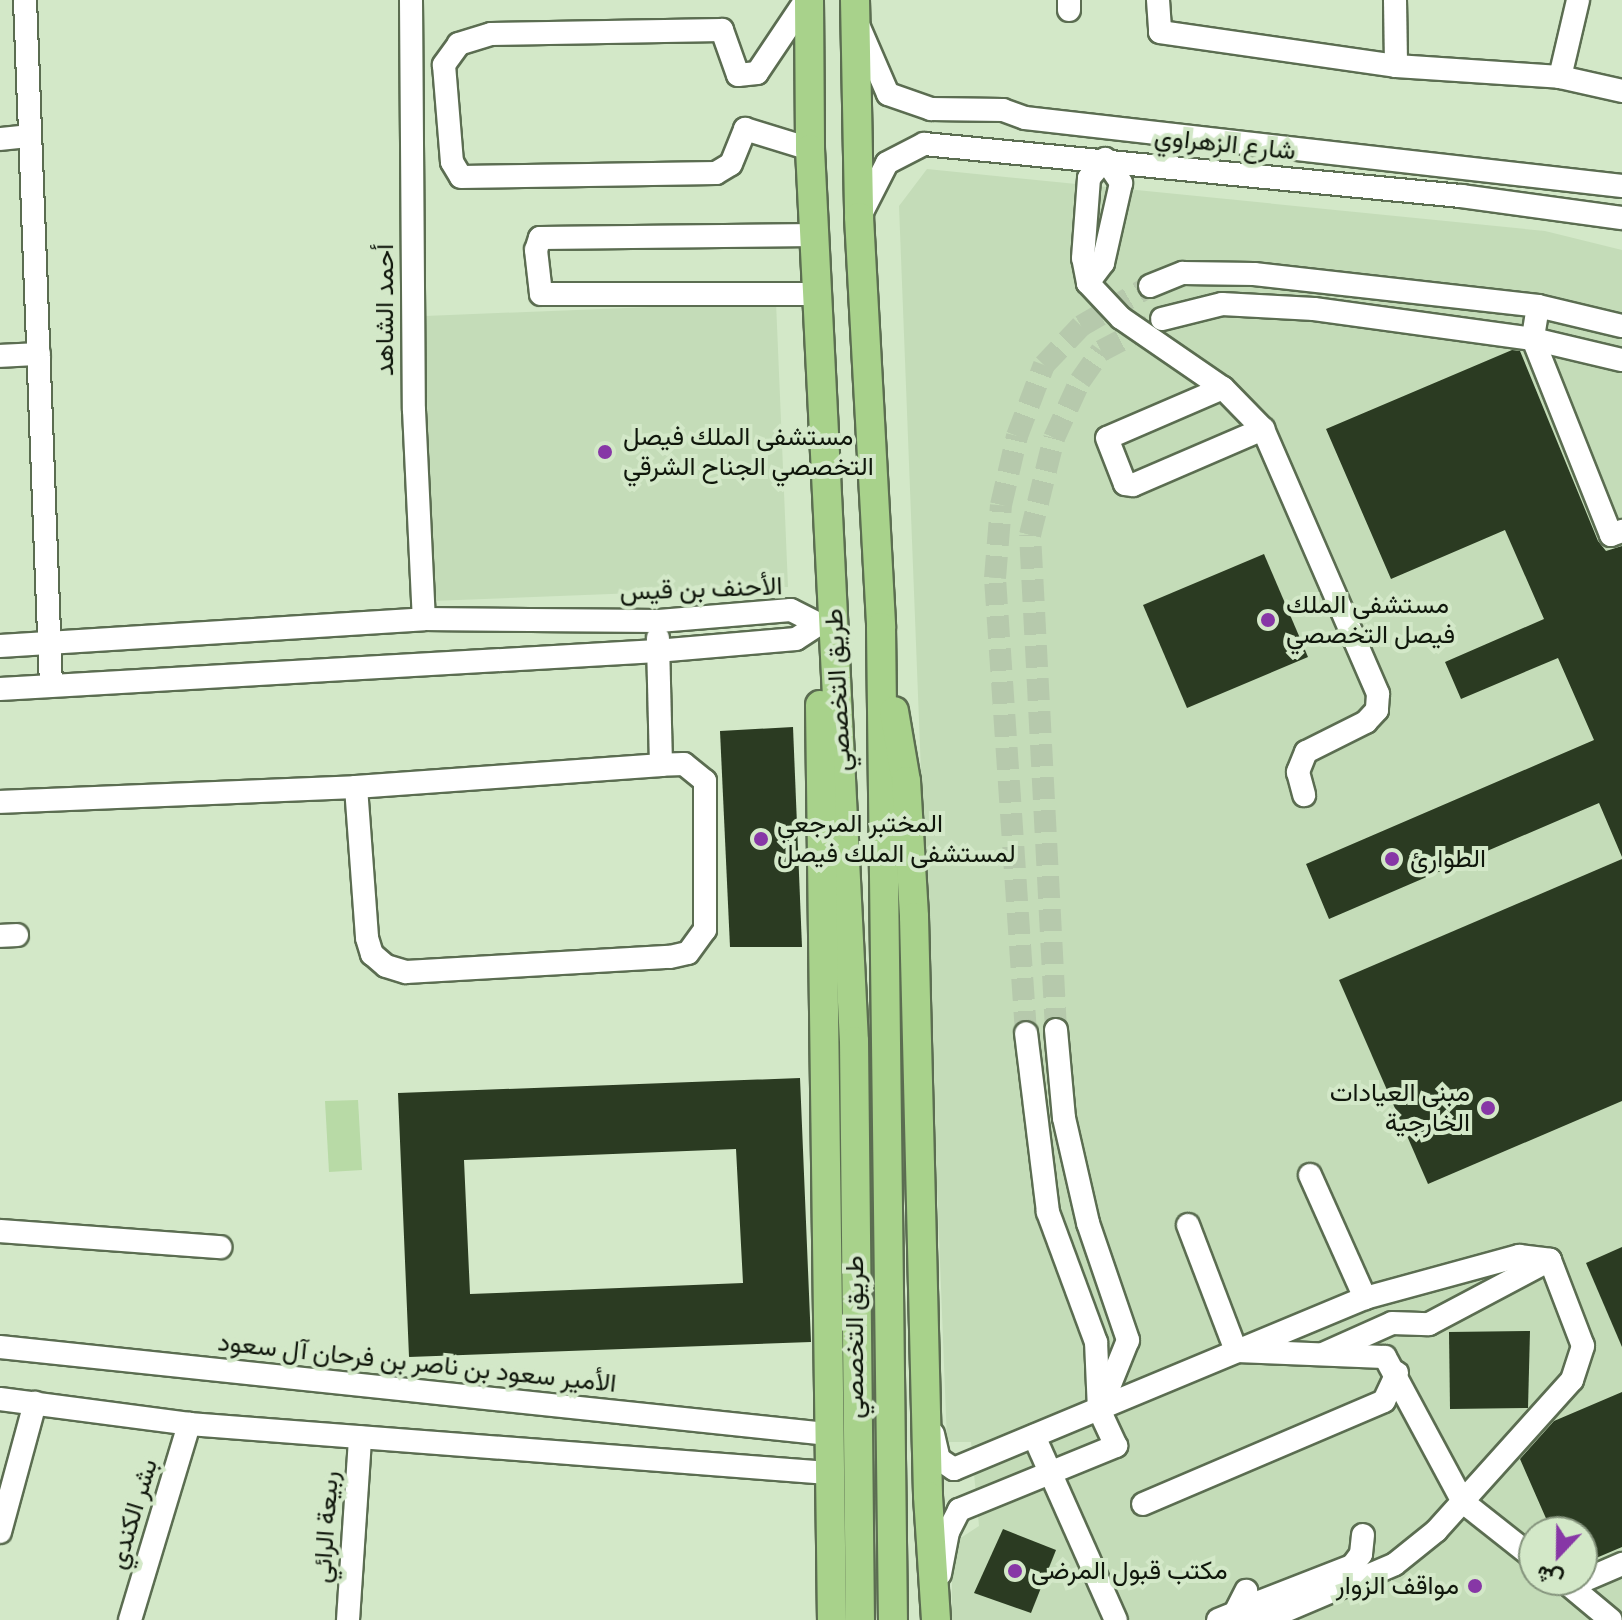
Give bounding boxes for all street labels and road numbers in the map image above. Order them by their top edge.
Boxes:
street label: شارع الزهراوي [1153,121,1297,167]
street label: أحمد الشاهد [369,244,401,376]
street label: الأحنف بن قيس [619,571,783,607]
street label: طريق التخصصي [818,608,858,772]
street label: طريق التخصصي [839,1255,871,1419]
street label: الأمير سعود بن ناصر بن فرحان آل سعود [216,1327,618,1399]
street label: بشر الكندي [102,1455,164,1573]
street label: ربيعة الرائي [307,1470,345,1584]

